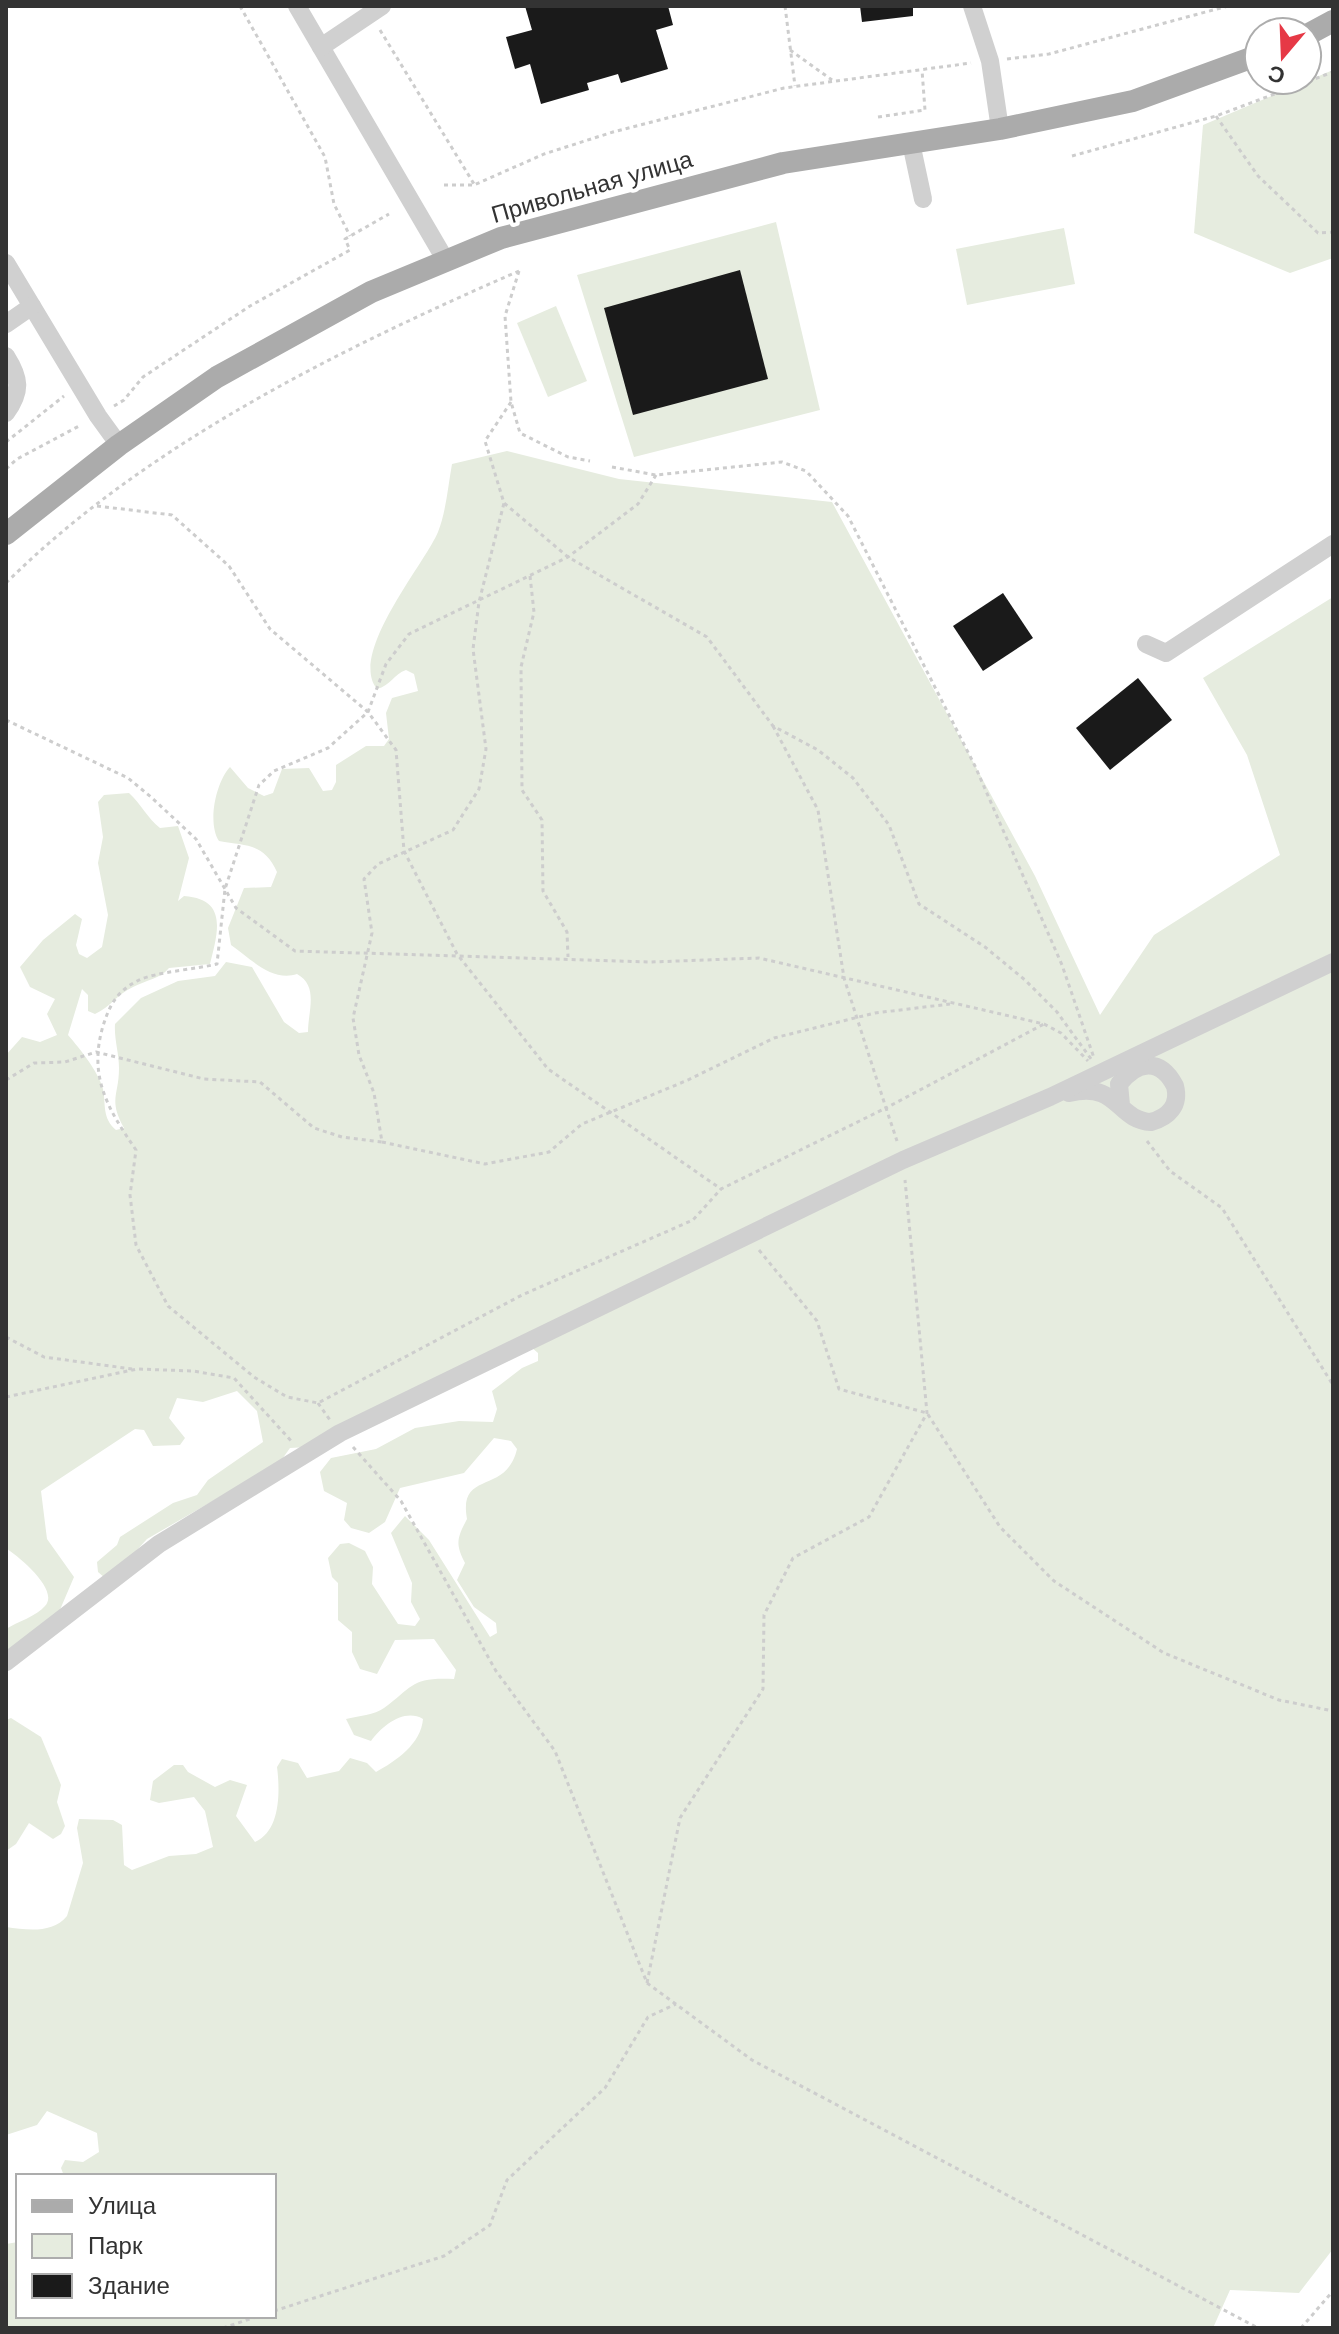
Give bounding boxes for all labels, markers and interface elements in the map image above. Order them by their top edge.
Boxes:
north arrow [1243,16,1323,96]
text: С [1265,60,1288,89]
street label: Привольная улица [488,145,696,228]
legend [16,2174,276,2318]
text: Улица [88,2192,157,2219]
text: Парк [88,2232,143,2259]
text: Здание [88,2272,170,2299]

